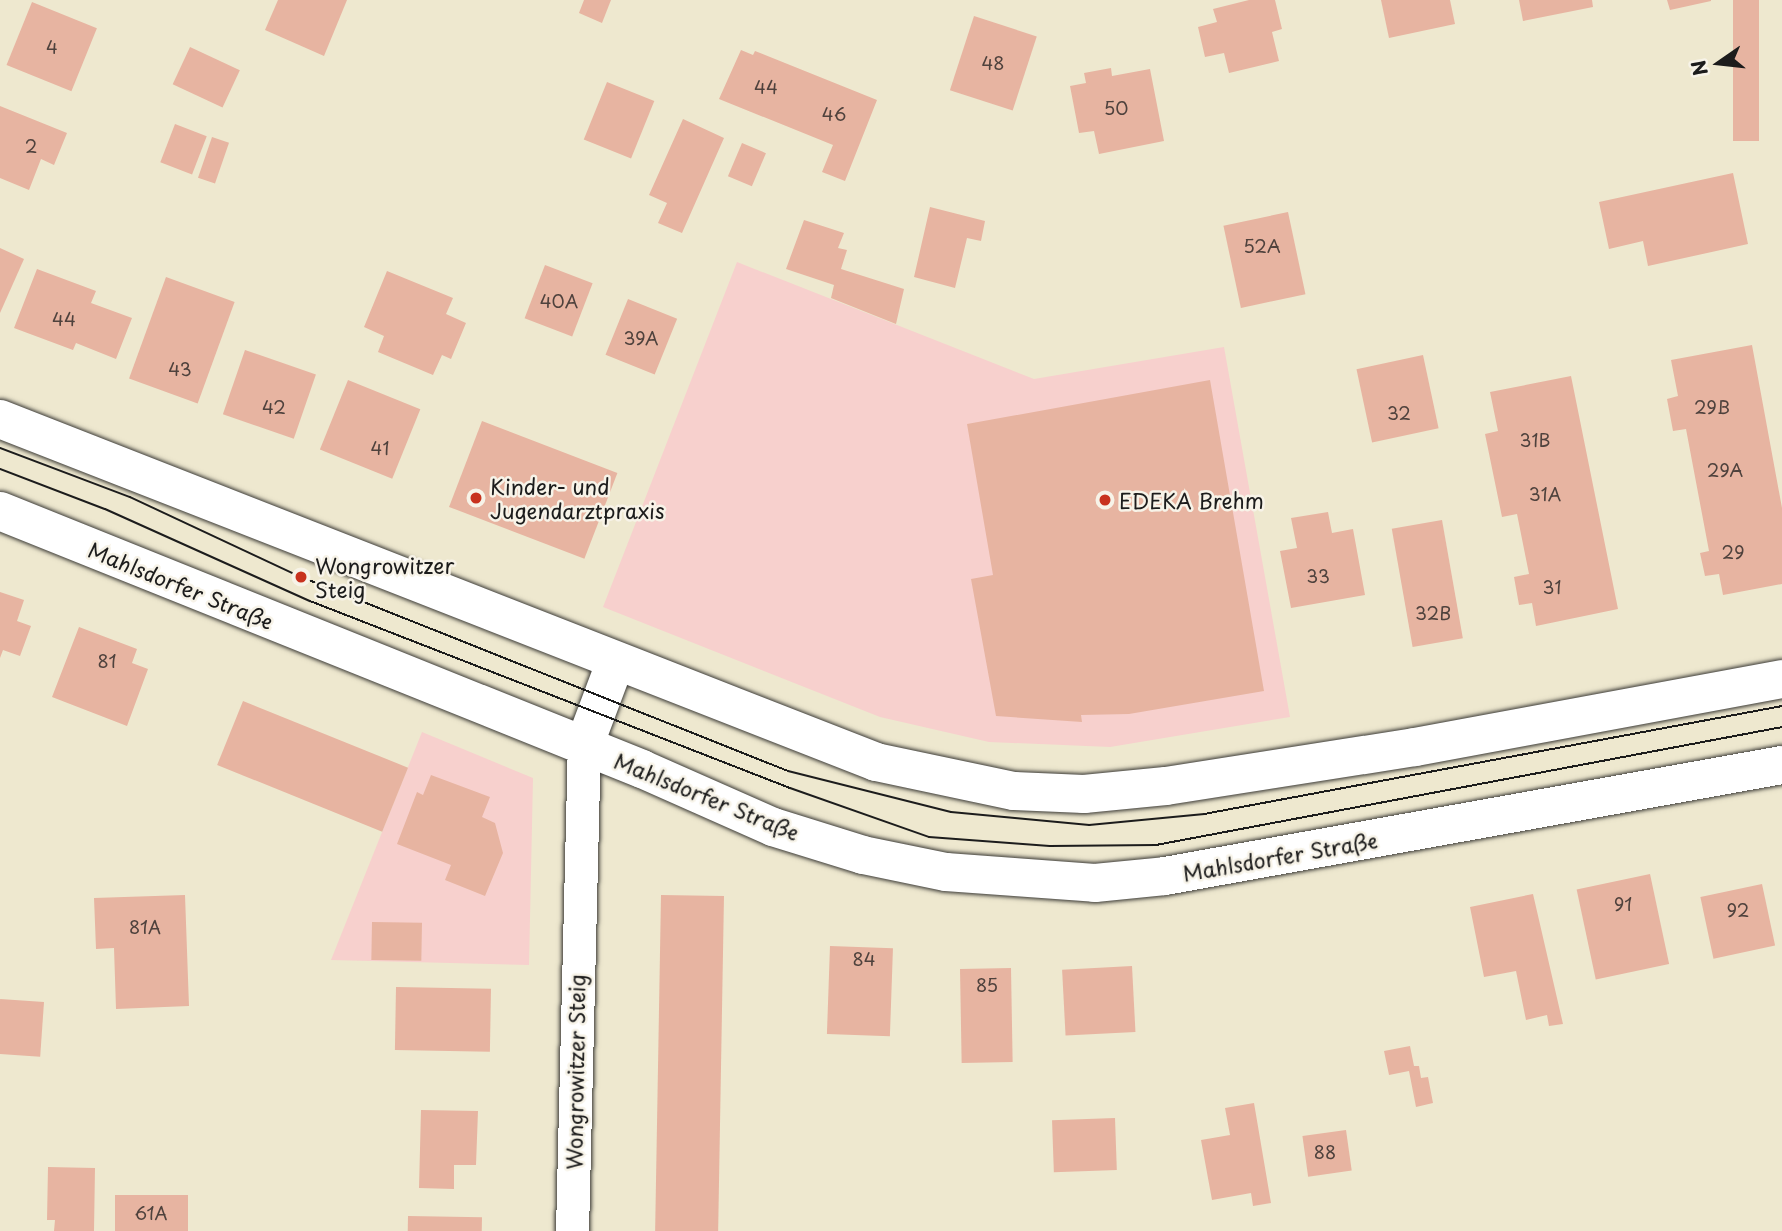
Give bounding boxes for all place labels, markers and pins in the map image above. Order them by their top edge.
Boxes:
place label: Kinder- und Jugendarztpraxis [490,473,664,523]
place label: EDEKA Brehm [1119,487,1265,513]
marker: Kinder- und Jugendarztpraxis [468,490,484,506]
marker: EDEKA Brehm [1097,492,1113,508]
place label: Wongrowitzer Steig [315,552,454,602]
marker: Wongrowitzer Steig [293,569,309,585]

